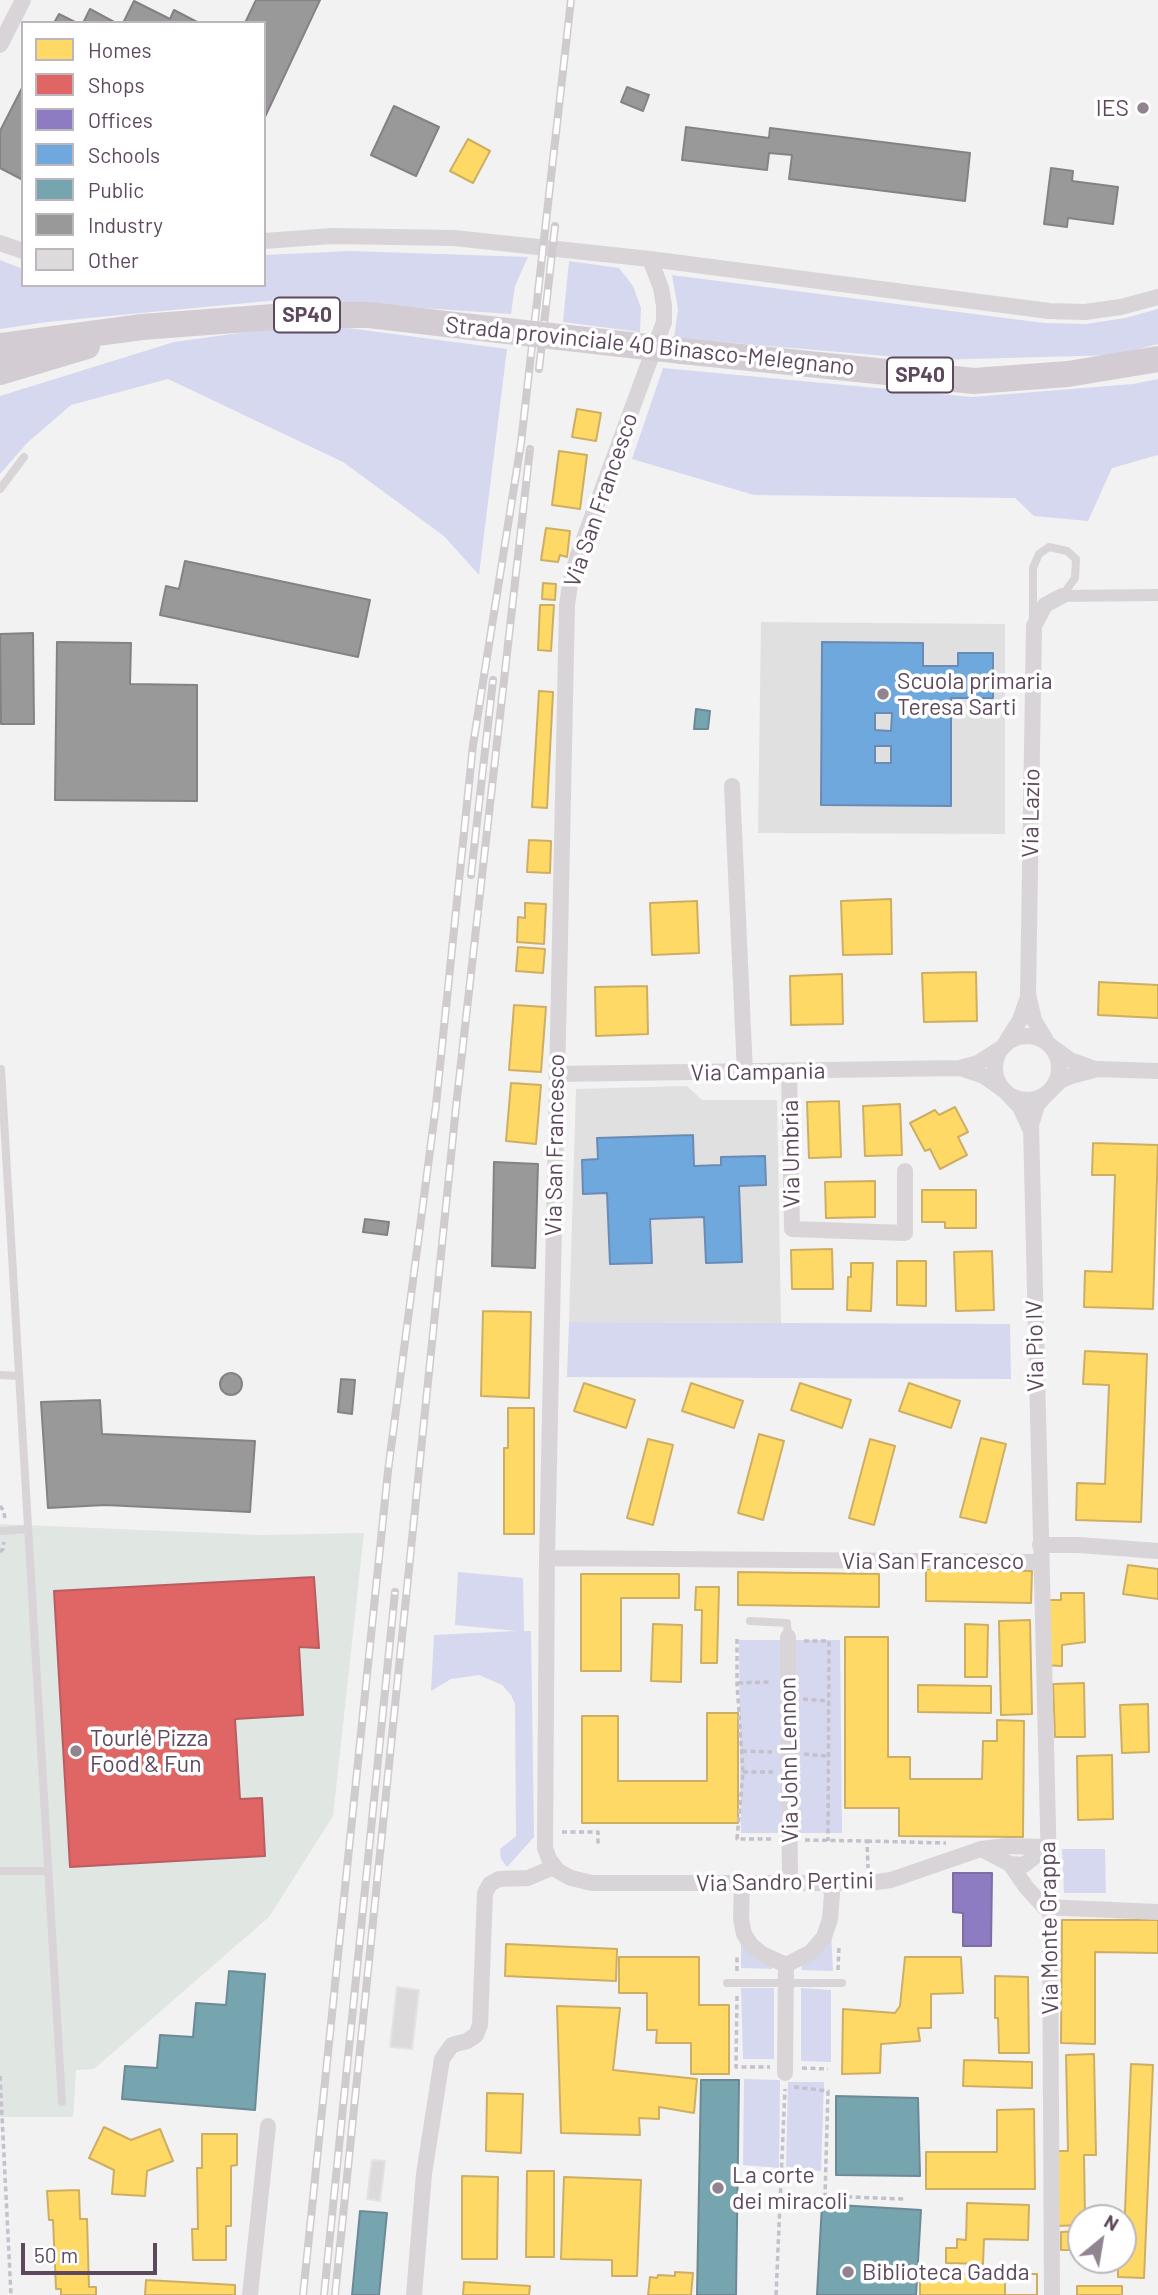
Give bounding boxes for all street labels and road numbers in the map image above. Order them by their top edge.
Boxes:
road number: SP40 [274,298,340,332]
street label: Strada provinciale 40 Binasco-Melegnano [444,311,856,381]
road number: SP40 [887,358,953,392]
street label: Via San Francesco [558,409,644,591]
street label: Via Lazio [1016,768,1046,858]
street label: Via San Francesco [540,1054,570,1236]
street label: Via Campania [690,1057,826,1087]
street label: Via Umbria [776,1100,806,1208]
street label: Via Pio IV [1020,1300,1050,1392]
street label: Via San Francesco [842,1547,1024,1575]
street label: Via John Lennon [774,1677,804,1843]
street label: Via Monte Grappa [1034,1841,1064,2015]
street label: Via Sandro Pertini [696,1867,874,1897]

